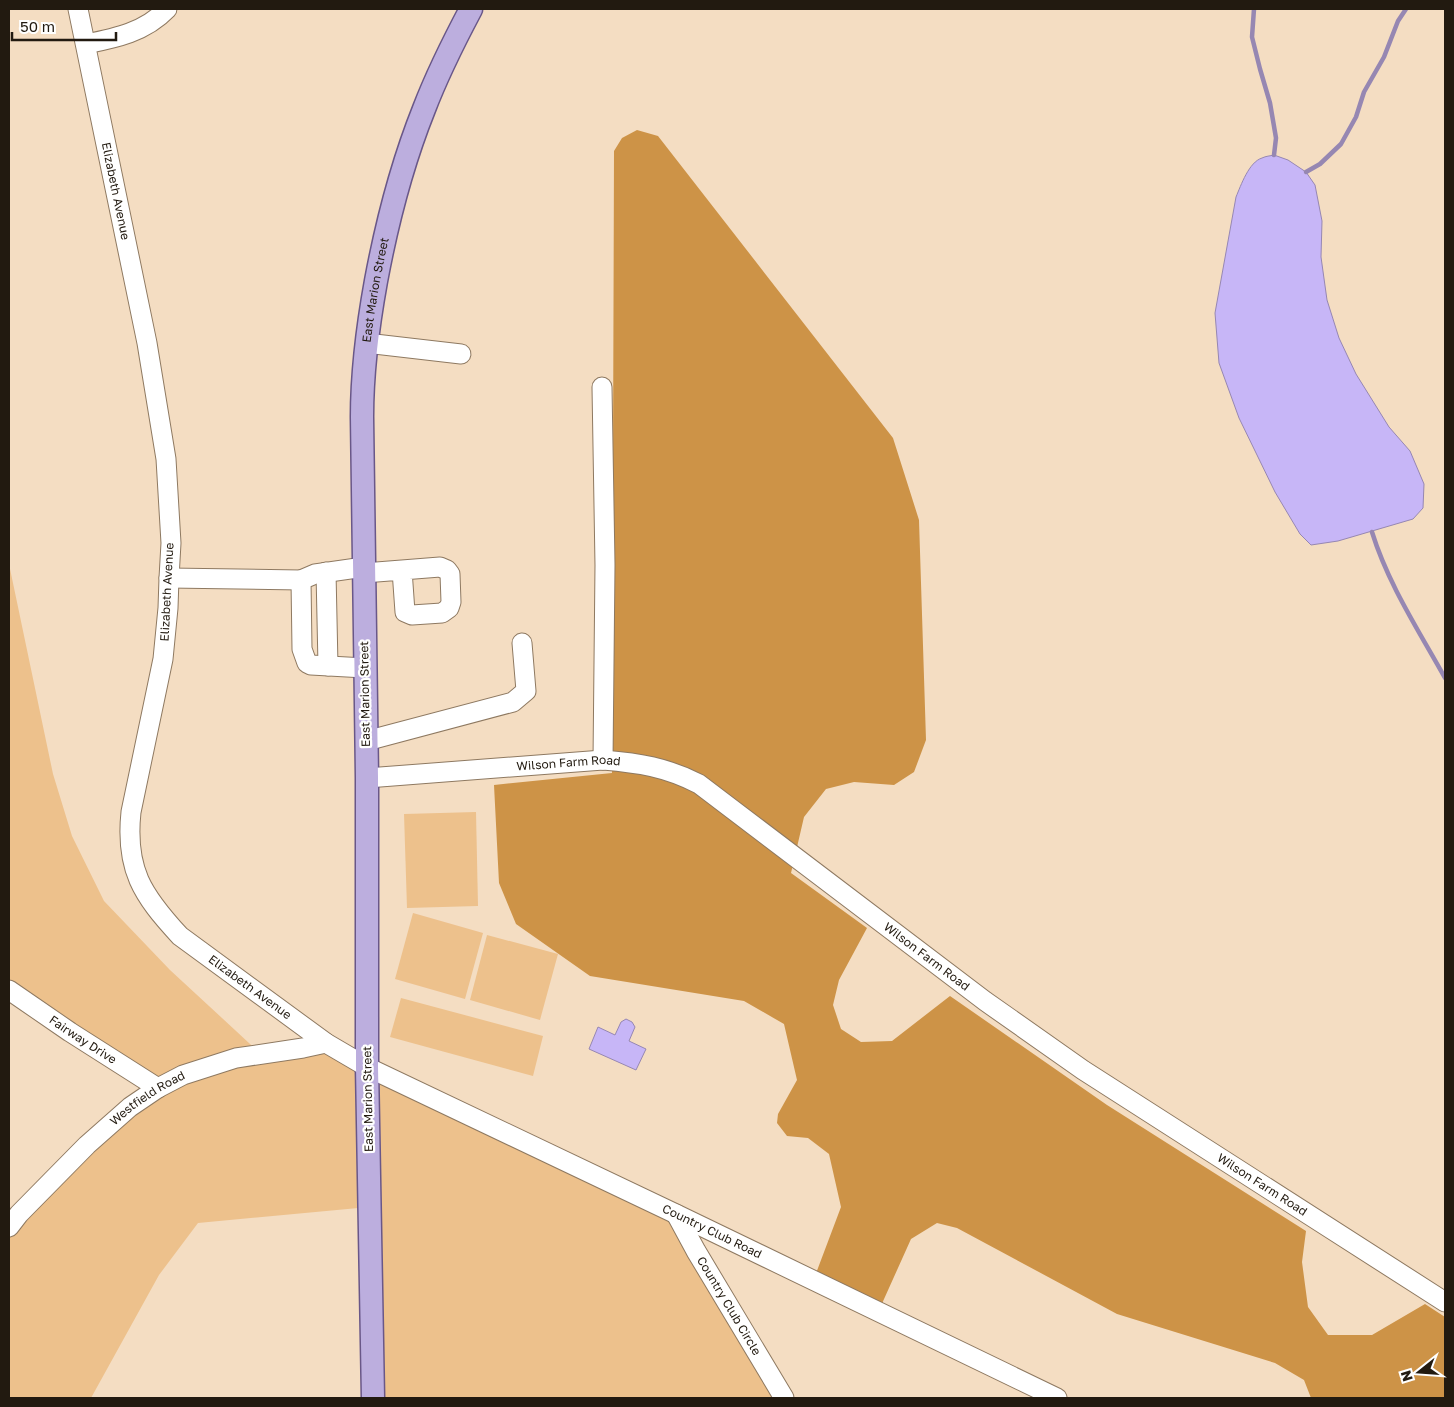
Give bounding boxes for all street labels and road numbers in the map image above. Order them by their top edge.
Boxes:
street label: Elizabeth Avenue [99,141,134,241]
street label: East Marion Street [359,236,392,343]
street label: Elizabeth Avenue [156,542,177,642]
street label: East Marion Street [356,641,373,747]
street label: Wilson Farm Road [516,752,621,774]
street label: Wilson Farm Road [881,919,973,994]
street label: Elizabeth Avenue [206,951,295,1022]
street label: Fairway Drive [46,1012,120,1067]
street label: East Marion Street [359,1046,376,1152]
street label: Westfield Road [106,1067,187,1128]
street label: Wilson Farm Road [1215,1150,1310,1219]
street label: Country Club Road [660,1201,764,1261]
street label: Country Club Circle [694,1254,765,1358]

